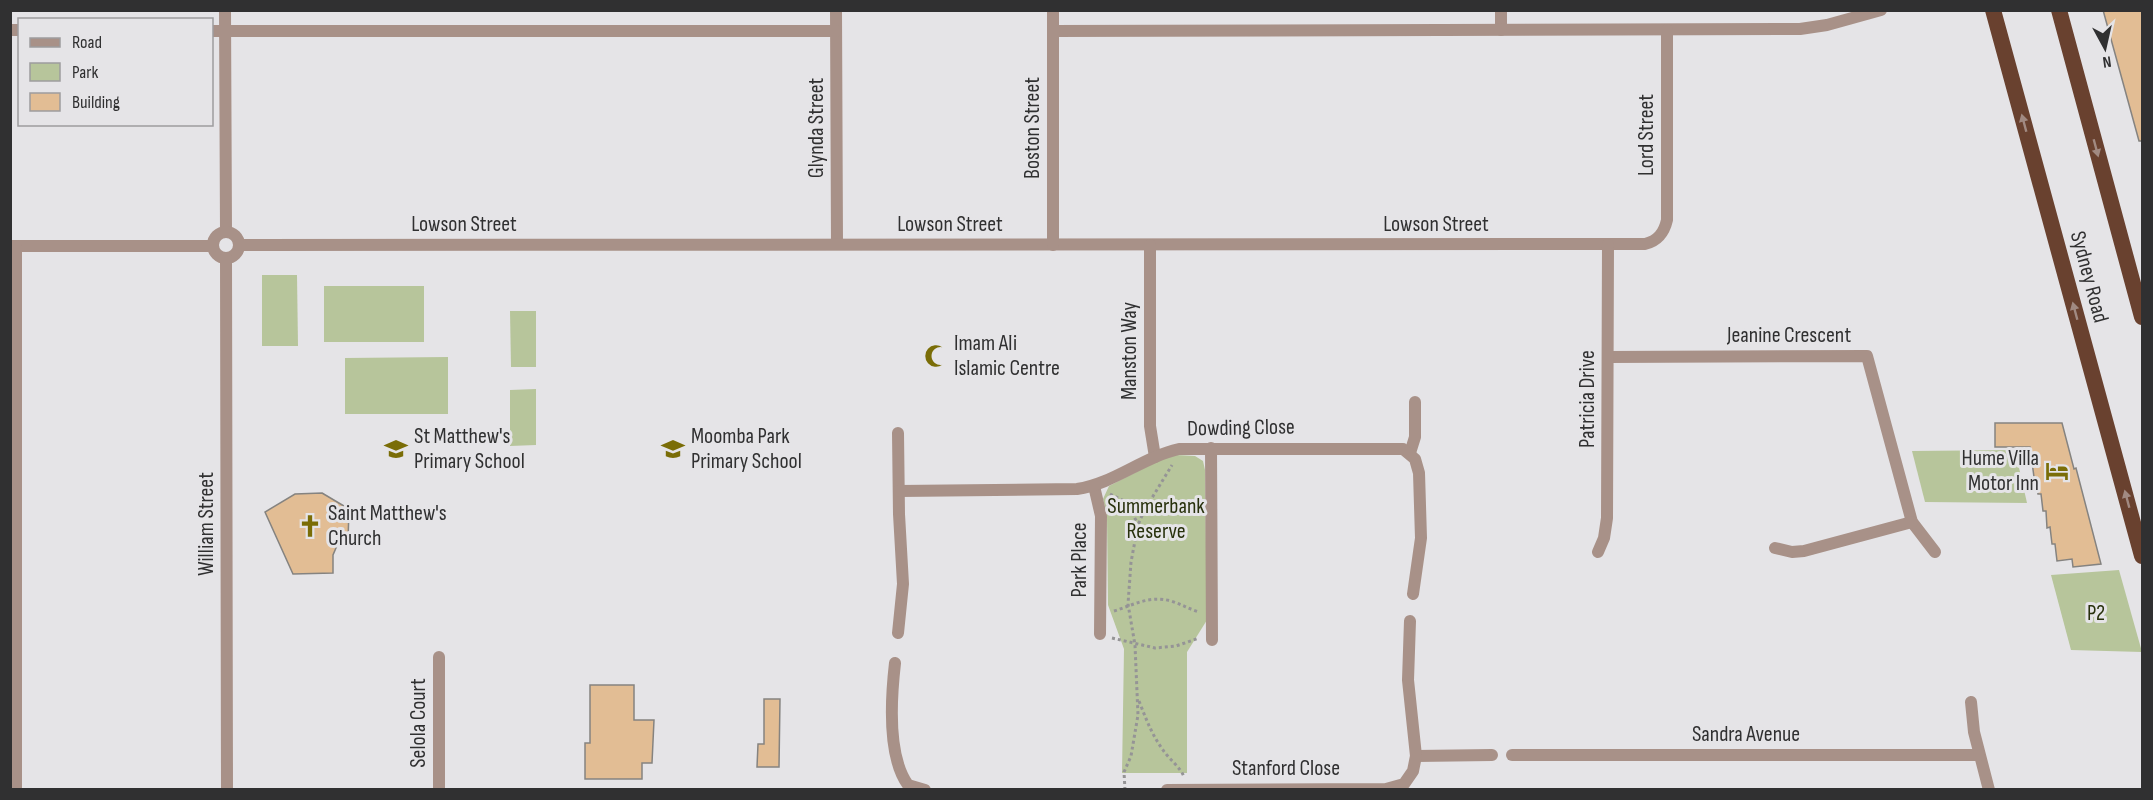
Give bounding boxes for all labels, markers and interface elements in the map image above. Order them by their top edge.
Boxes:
legend [18,18,213,126]
north arrow [2075,18,2135,78]
text: Road [72,32,102,53]
text: N [2101,51,2112,71]
text: Park [72,62,98,83]
street label: Glynda Street [803,77,830,178]
street label: Boston Street [1019,77,1046,179]
text: Building [72,92,120,113]
street label: Lord Street [1633,94,1660,176]
one-way arrow [2019,114,2028,132]
one-way arrow [2092,139,2102,157]
street label: Lowson Street [411,211,517,238]
street label: Lowson Street [897,211,1003,238]
street label: Lowson Street [1383,211,1489,238]
street label: Sydney Road [2064,228,2114,326]
street label: Manston Way [1116,302,1143,400]
one-way arrow [2070,302,2080,320]
street label: Jeanine Crescent [1726,322,1851,349]
place label: Imam Ali Islamic Centre [954,330,1060,382]
mosque icon: Imam Ali Islamic Centre [923,343,949,369]
street label: Patricia Drive [1574,350,1601,448]
street label: Dowding Close [1187,414,1295,442]
place label: St Matthew's Primary School [414,423,525,475]
place label: Moomba Park Primary School [691,423,802,475]
school or university icon: St Matthew's Primary School [383,436,409,462]
school or university icon: Moomba Park Primary School [660,436,686,462]
place label: Hume Villa Motor Inn [1962,445,2039,497]
hotel icon: Hume Villa Motor Inn [2044,458,2070,484]
street label: William Street [193,472,220,576]
one-way arrow [2122,490,2131,508]
park label: Summerbank Reserve [1107,493,1205,545]
place label: Saint Matthew's Church [328,500,447,552]
church icon: Saint Matthew's Church [297,513,323,539]
street label: Park Place [1066,522,1093,598]
park label: P2 [2087,600,2105,627]
street label: Selola Court [405,678,432,768]
street label: Sandra Avenue [1692,721,1800,748]
street label: Stanford Close [1232,755,1340,782]

